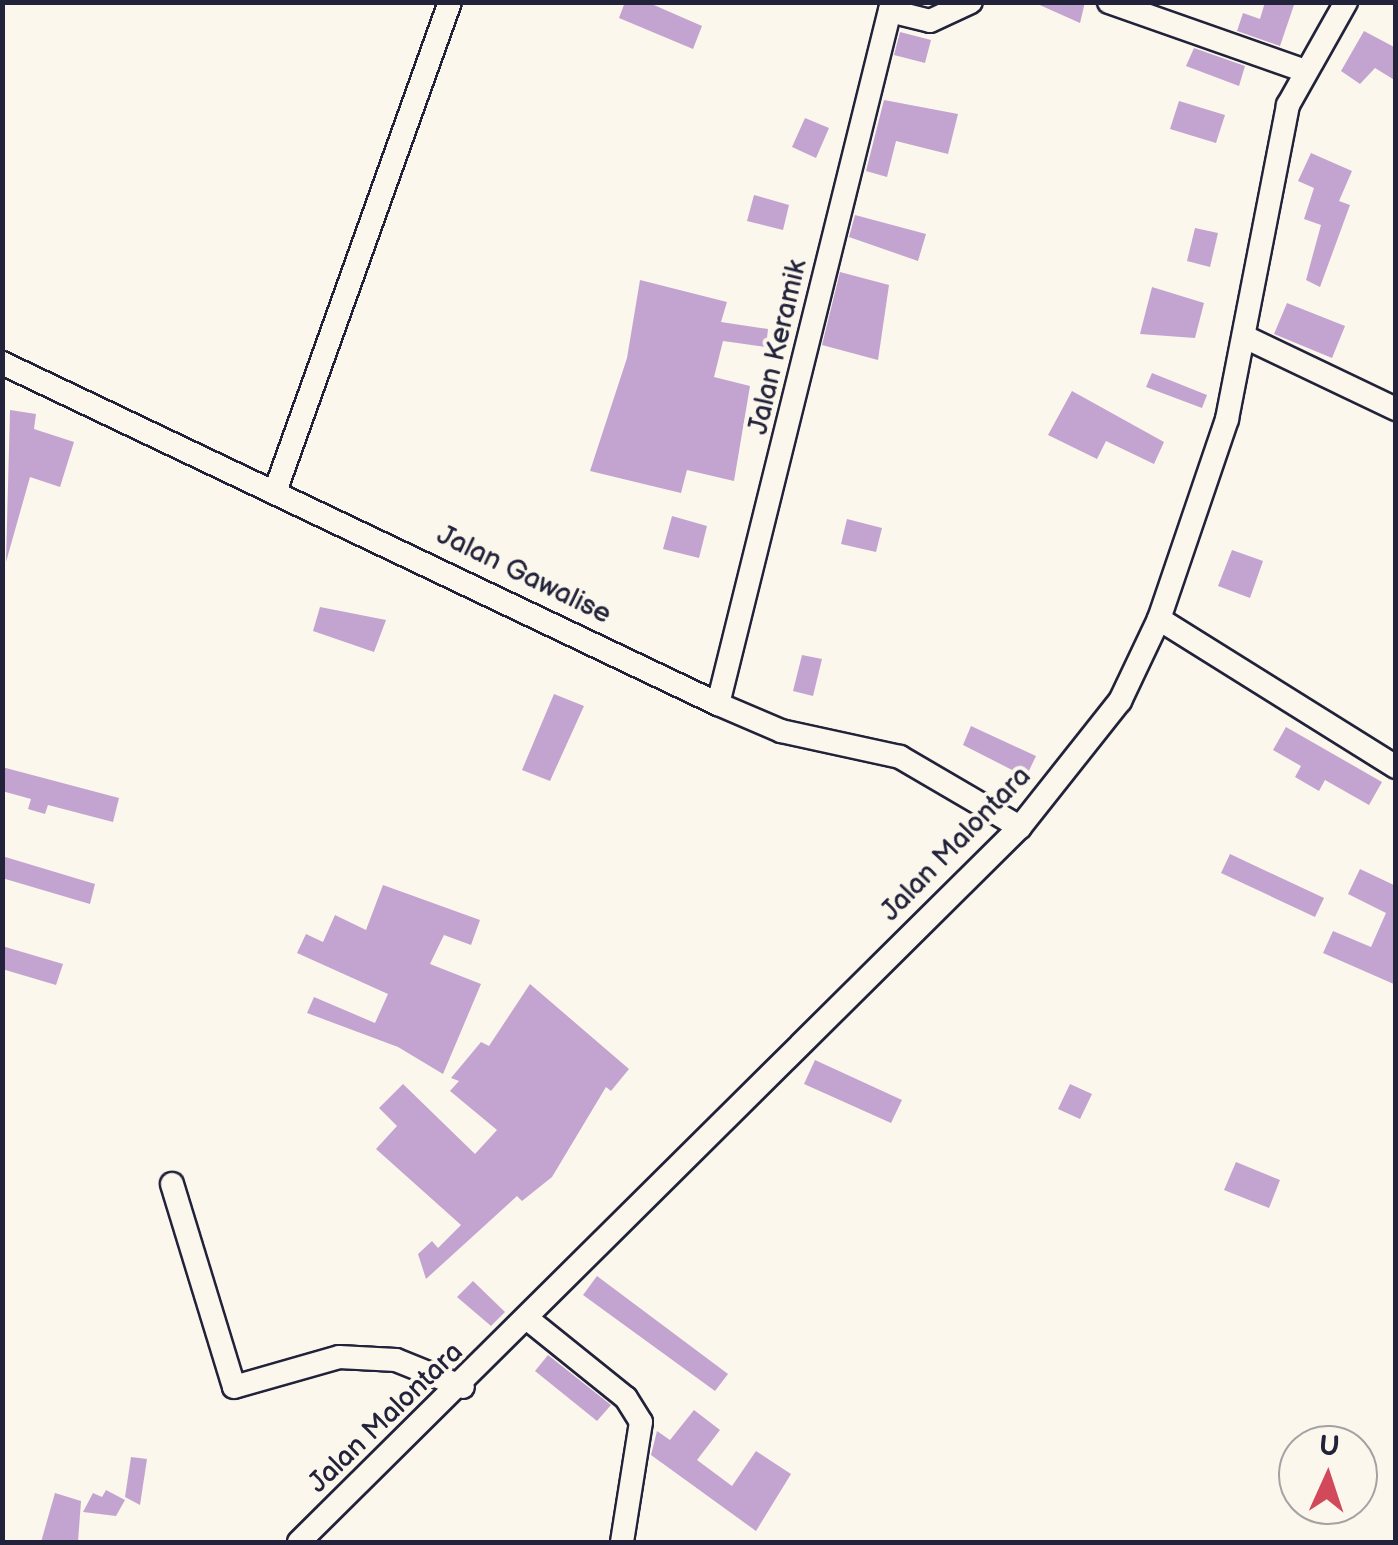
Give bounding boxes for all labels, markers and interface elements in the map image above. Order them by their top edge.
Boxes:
street label: Jalan Keramik [742,256,814,438]
street label: Jalan Gawalise [431,518,617,632]
street label: Jalan Malontara [874,760,1038,928]
street label: Jalan Malontara [302,1336,470,1500]
north arrow [1278,1425,1378,1525]
text: U [1319,1430,1340,1464]

